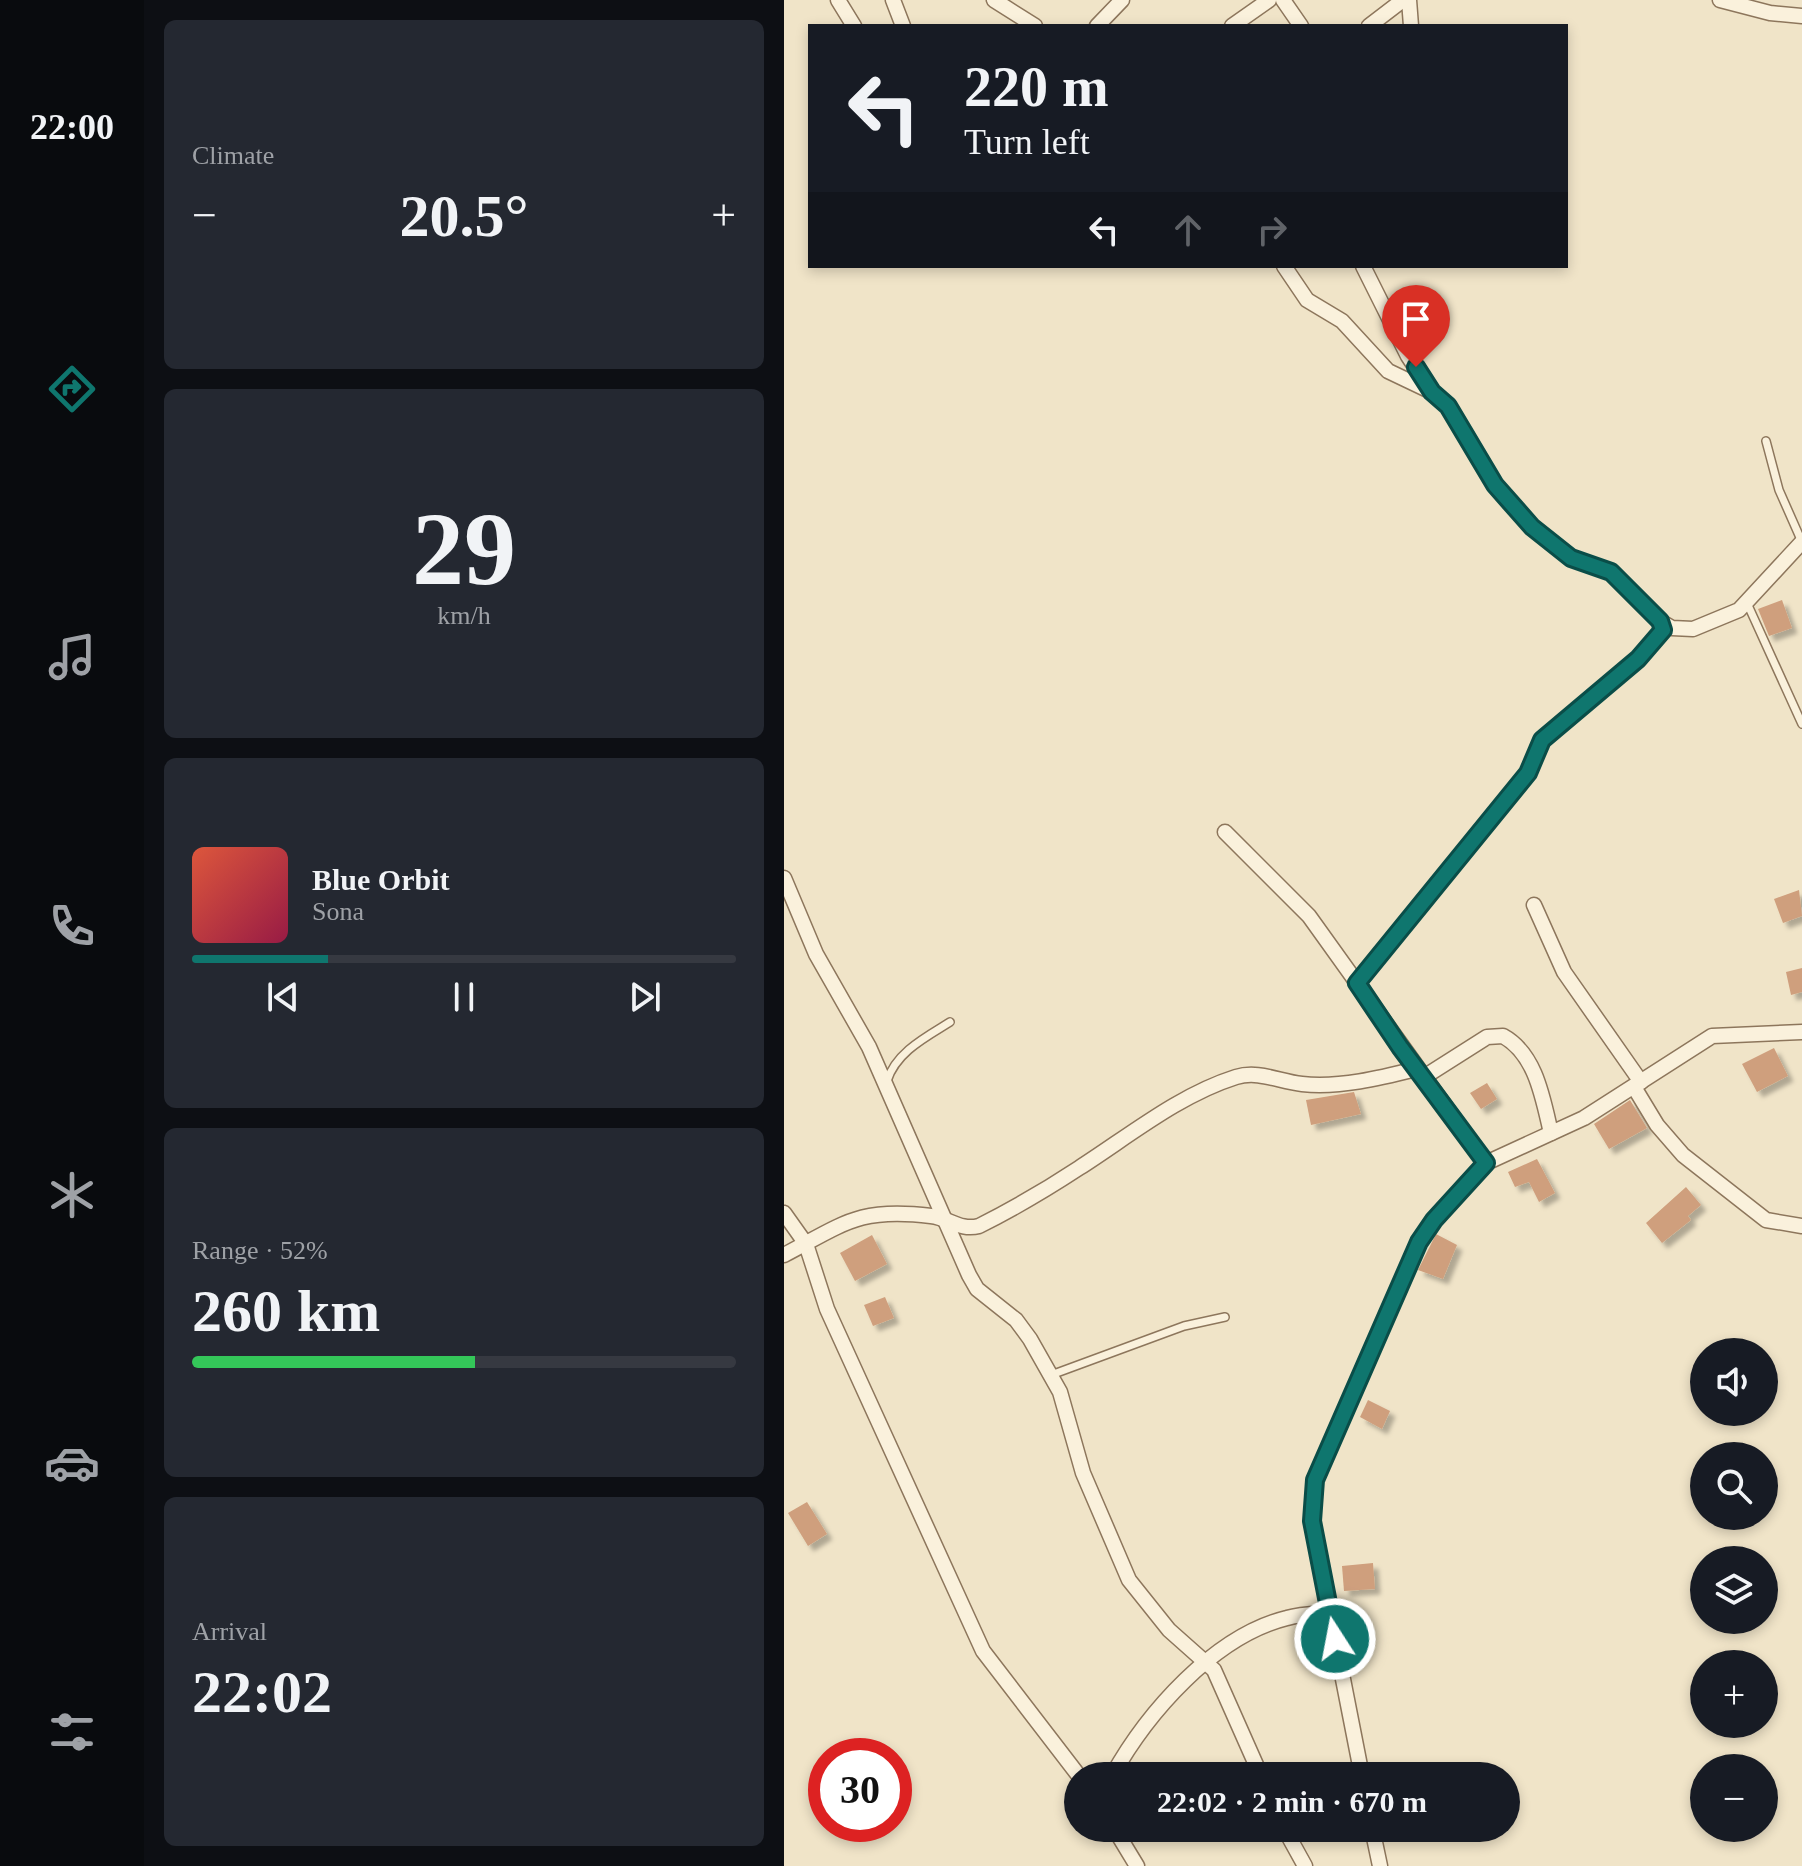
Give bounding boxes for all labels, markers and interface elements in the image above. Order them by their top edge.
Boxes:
icon: left [832,56,936,160]
text: 220 m [964,56,1109,118]
text: 22:00 [30,107,114,147]
text: Turn left [964,122,1090,162]
text: Climate [192,141,274,170]
text: 20.5° [400,183,529,249]
text: − [192,191,217,240]
text: + [711,191,736,240]
icon: left [1082,208,1126,252]
icon: ahead [1166,208,1210,252]
icon: right [1250,208,1294,252]
pin [1382,285,1450,367]
icon: arrive [1394,297,1438,341]
icon: directions [44,361,100,417]
text: 29 [412,491,516,606]
text: km/h [437,601,491,630]
icon: music [44,629,100,685]
text: Blue Orbit [312,863,450,896]
text: Sona [312,897,364,926]
icon: phone [44,898,100,954]
icon: previous [261,975,305,1019]
icon: pause [442,975,486,1019]
icon: next [623,975,667,1019]
icon: climate [44,1167,100,1223]
text: Range · 52% [192,1236,328,1265]
text: 260 km [192,1278,380,1344]
map controls [1690,1338,1778,1842]
button: sound [1690,1338,1778,1426]
icon: car [44,1435,100,1491]
button: search [1690,1442,1778,1530]
button: layers [1690,1546,1778,1634]
position arrow [1293,1597,1377,1681]
text: Arrival [192,1617,267,1646]
button: + [1690,1650,1778,1738]
text: 22:02 [192,1659,332,1725]
icon: filters [44,1704,100,1760]
speed limit sign: 30 [808,1738,912,1842]
button: − [1690,1754,1778,1842]
text: 22:02 · 2 min · 670 m [1157,1785,1427,1818]

